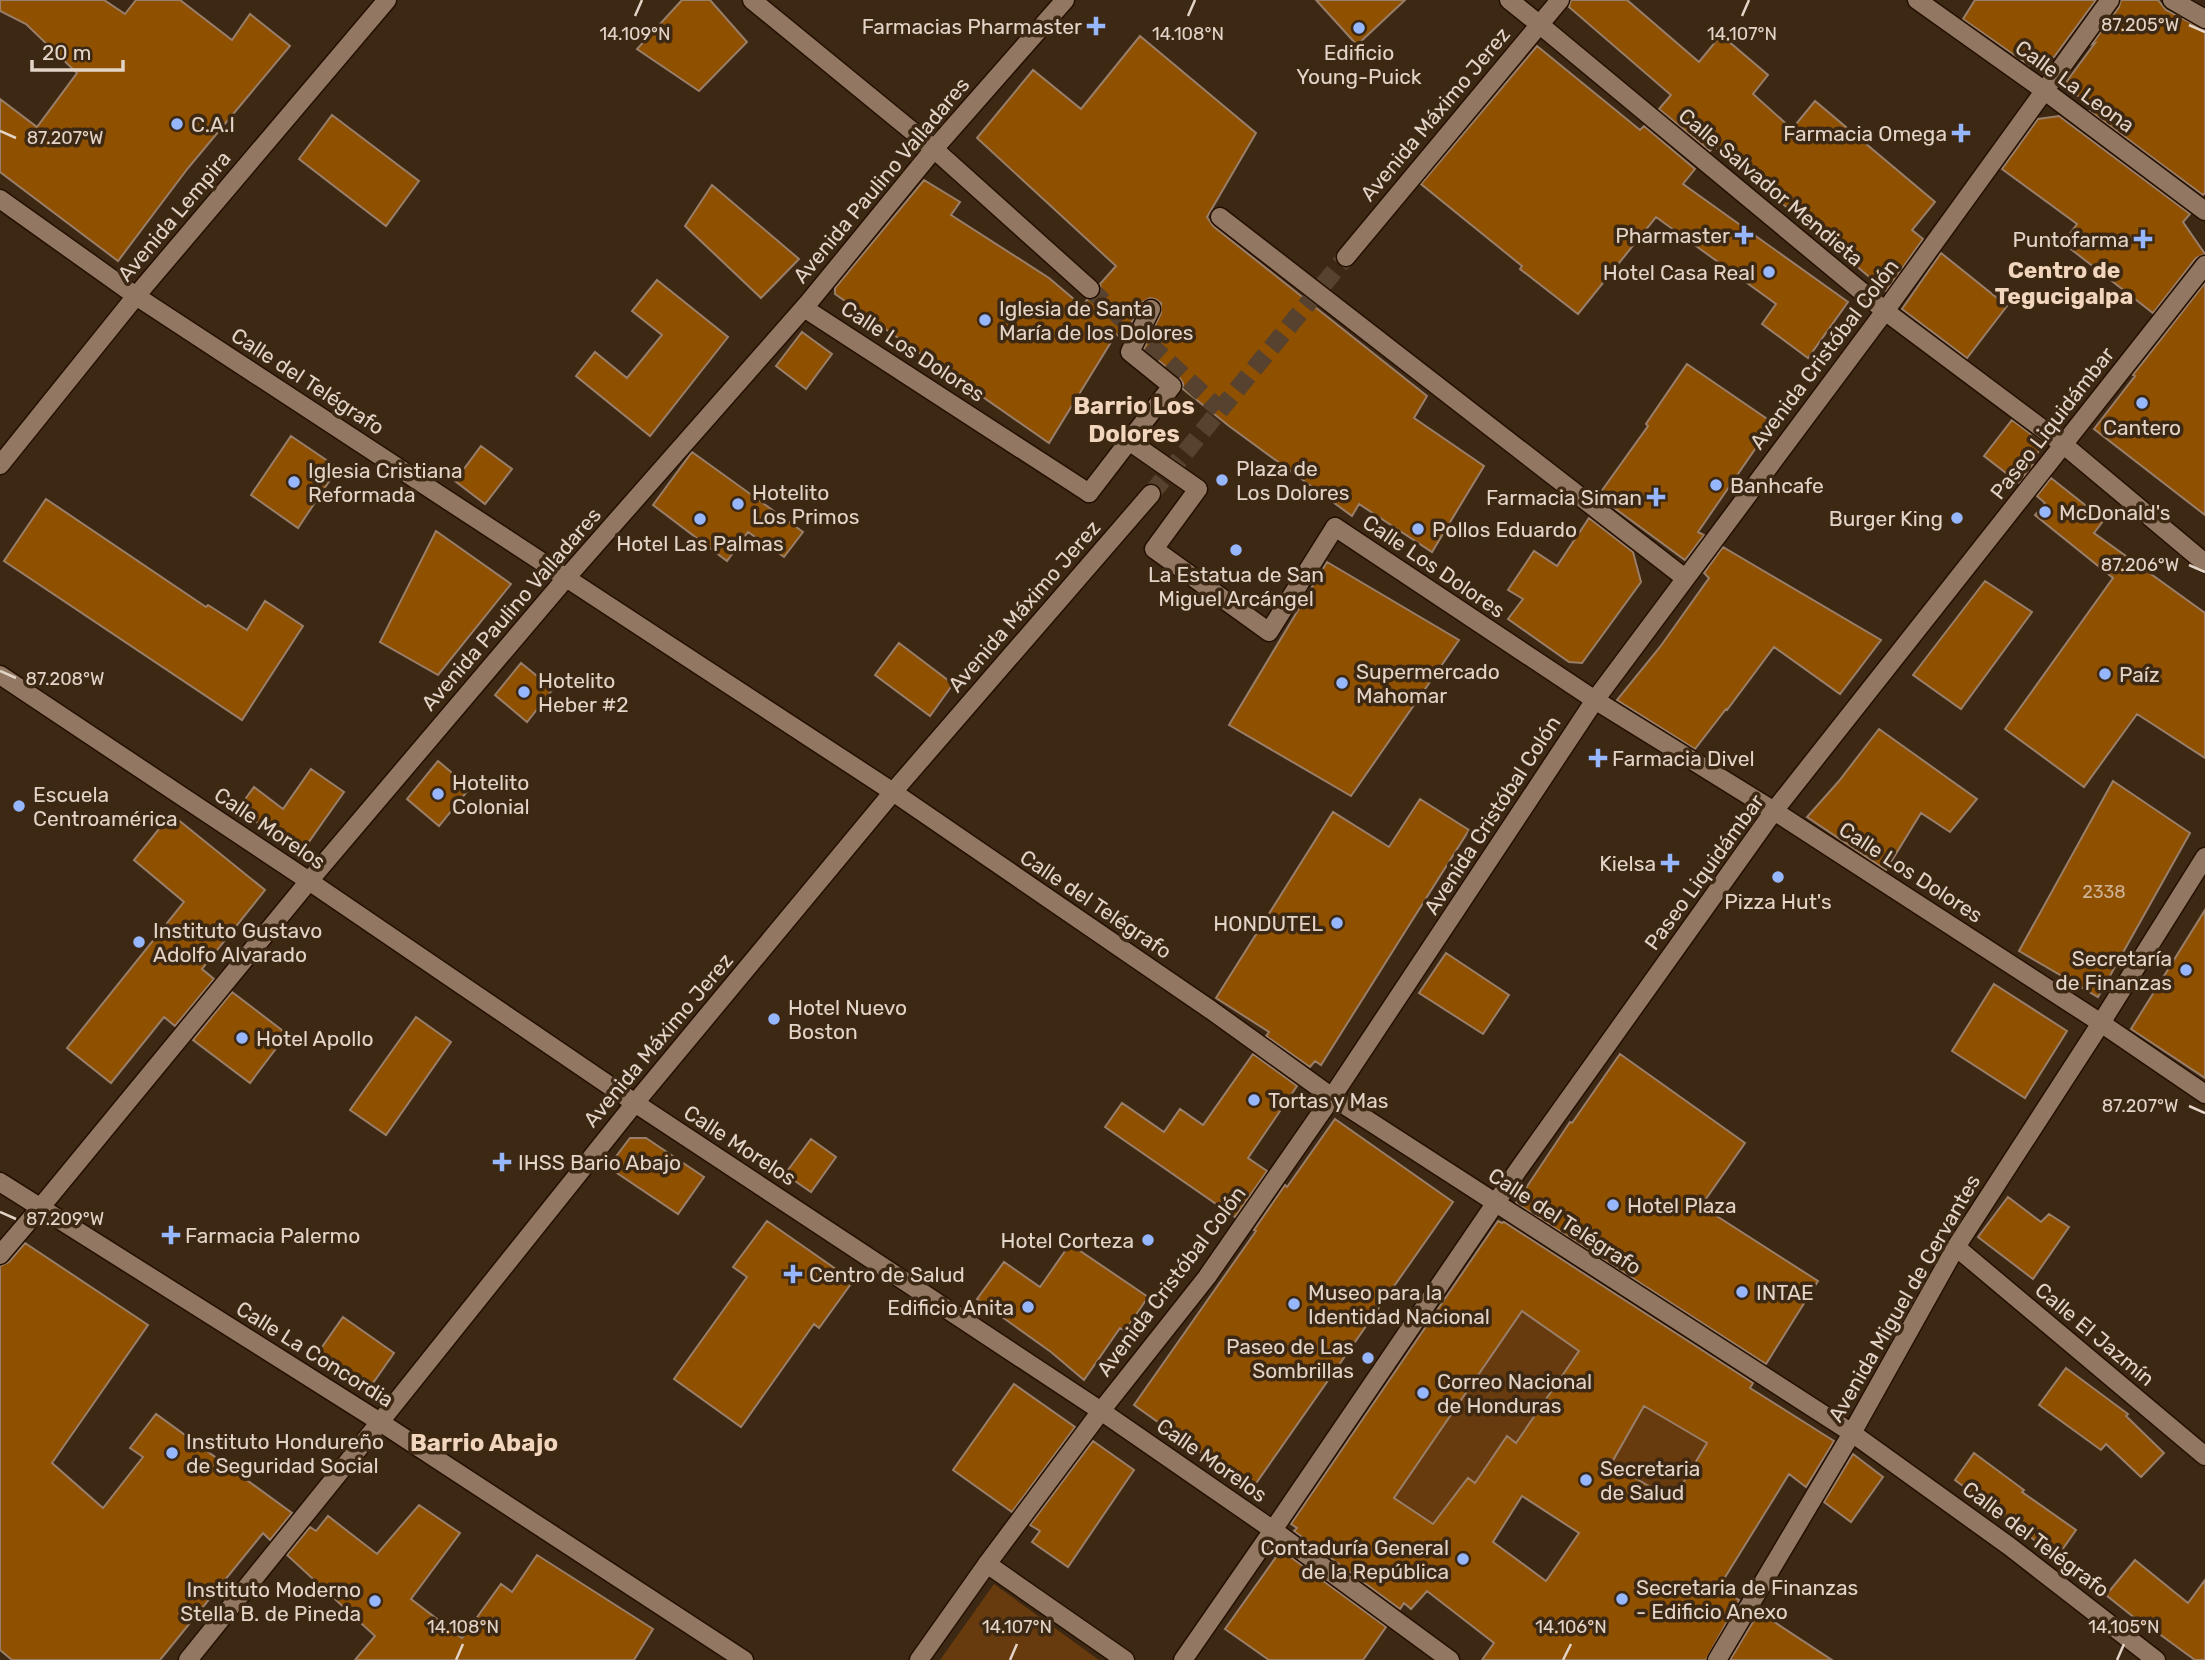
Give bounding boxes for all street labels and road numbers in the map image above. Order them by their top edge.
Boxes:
street label: Avenida Máximo Jerez [1355,22,1515,206]
street label: Calle La Leona [2011,34,2139,138]
street label: Avenida Paulino Valladares [788,72,974,288]
street label: Calle Salvador Mendieta [1674,103,1868,271]
street label: Avenida Lempira [112,146,236,286]
street label: Avenida Cristóbal Colón [1744,254,1904,454]
street label: Calle Los Dolores [837,295,989,407]
street label: Calle del Telégrafo [227,322,389,440]
street label: Paseo Liquidámbar [1985,342,2119,504]
street label: Avenida Paulino Valladares [416,502,606,716]
street label: Calle Los Dolores [1358,509,1510,623]
street label: Avenida Máximo Jerez [943,515,1105,697]
street label: Avenida Cristóbal Colón [1418,711,1566,919]
street label: Calle Morelos [210,782,330,874]
street label: Paseo Liquidámbar [1639,789,1769,955]
street label: Calle Los Dolores [1835,816,1987,928]
street label: Calle del Telégrafo [1016,844,1176,964]
street label: Avenida Máximo Jerez [578,948,738,1132]
street label: Calle Morelos [679,1099,801,1191]
street label: Calle del Telégrafo [1484,1162,1646,1280]
street label: Avenida Miguel de Cervantes [1823,1170,1985,1426]
street label: Avenida Cristóbal Colón [1091,1181,1251,1381]
street label: Calle El Jazmín [2030,1277,2160,1391]
street label: Calle La Concordia [232,1296,398,1412]
street label: Calle Morelos [1152,1413,1272,1507]
street label: Calle del Telégrafo [1958,1476,2114,1602]

